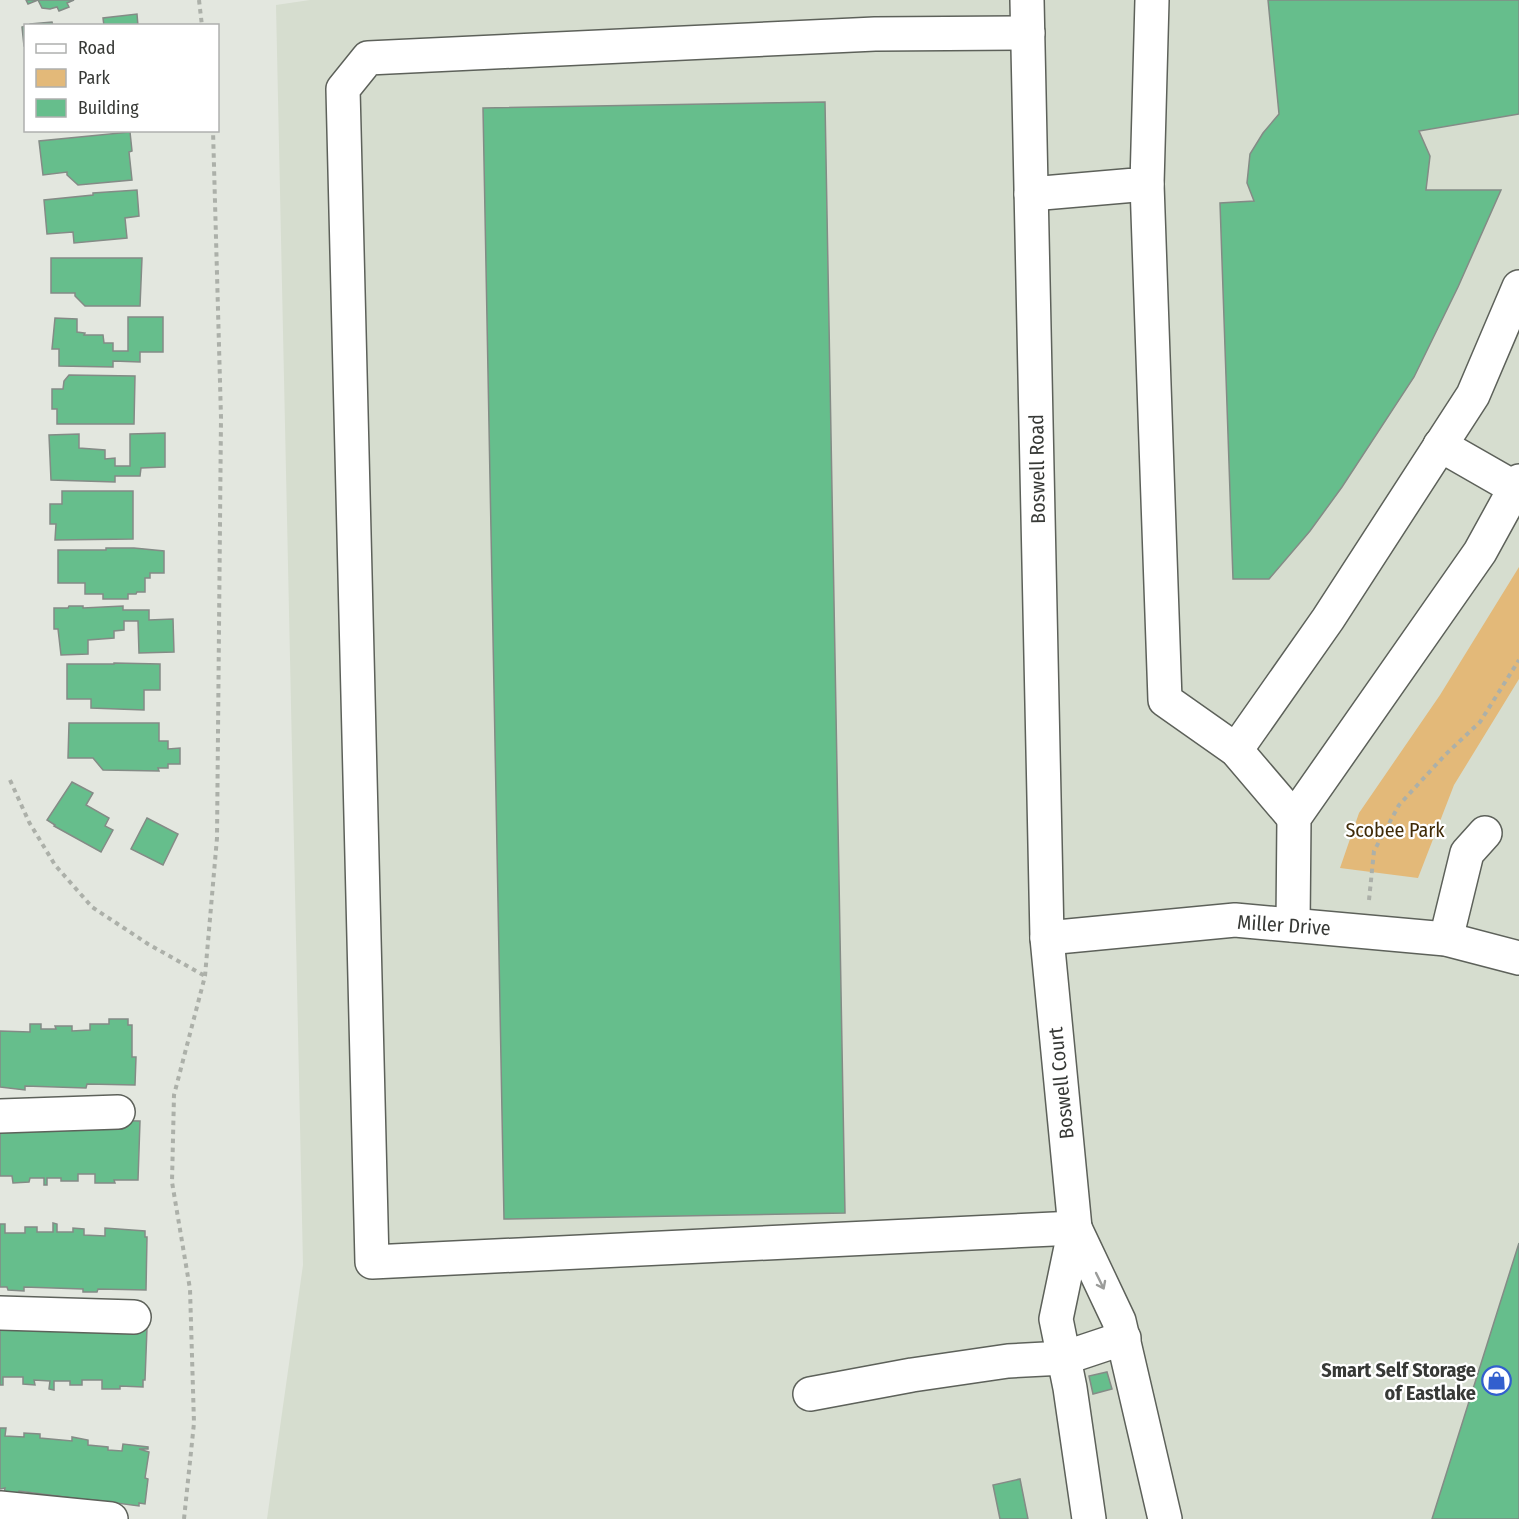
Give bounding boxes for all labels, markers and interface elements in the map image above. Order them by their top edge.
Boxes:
legend [24,24,219,132]
text: Road [78,37,115,59]
text: Park [78,67,111,89]
text: Building [78,97,139,119]
street label: Boswell Road [1024,414,1050,524]
park label: Scobee Park [1345,818,1445,842]
street label: Miller Drive [1236,910,1332,940]
street label: Boswell Court [1043,1025,1079,1140]
one-way arrow [1095,1271,1107,1289]
place label: Smart Self Storage of Eastlake [1321,1358,1476,1405]
shop icon: Smart Self Storage of Eastlake [1481,1365,1513,1397]

